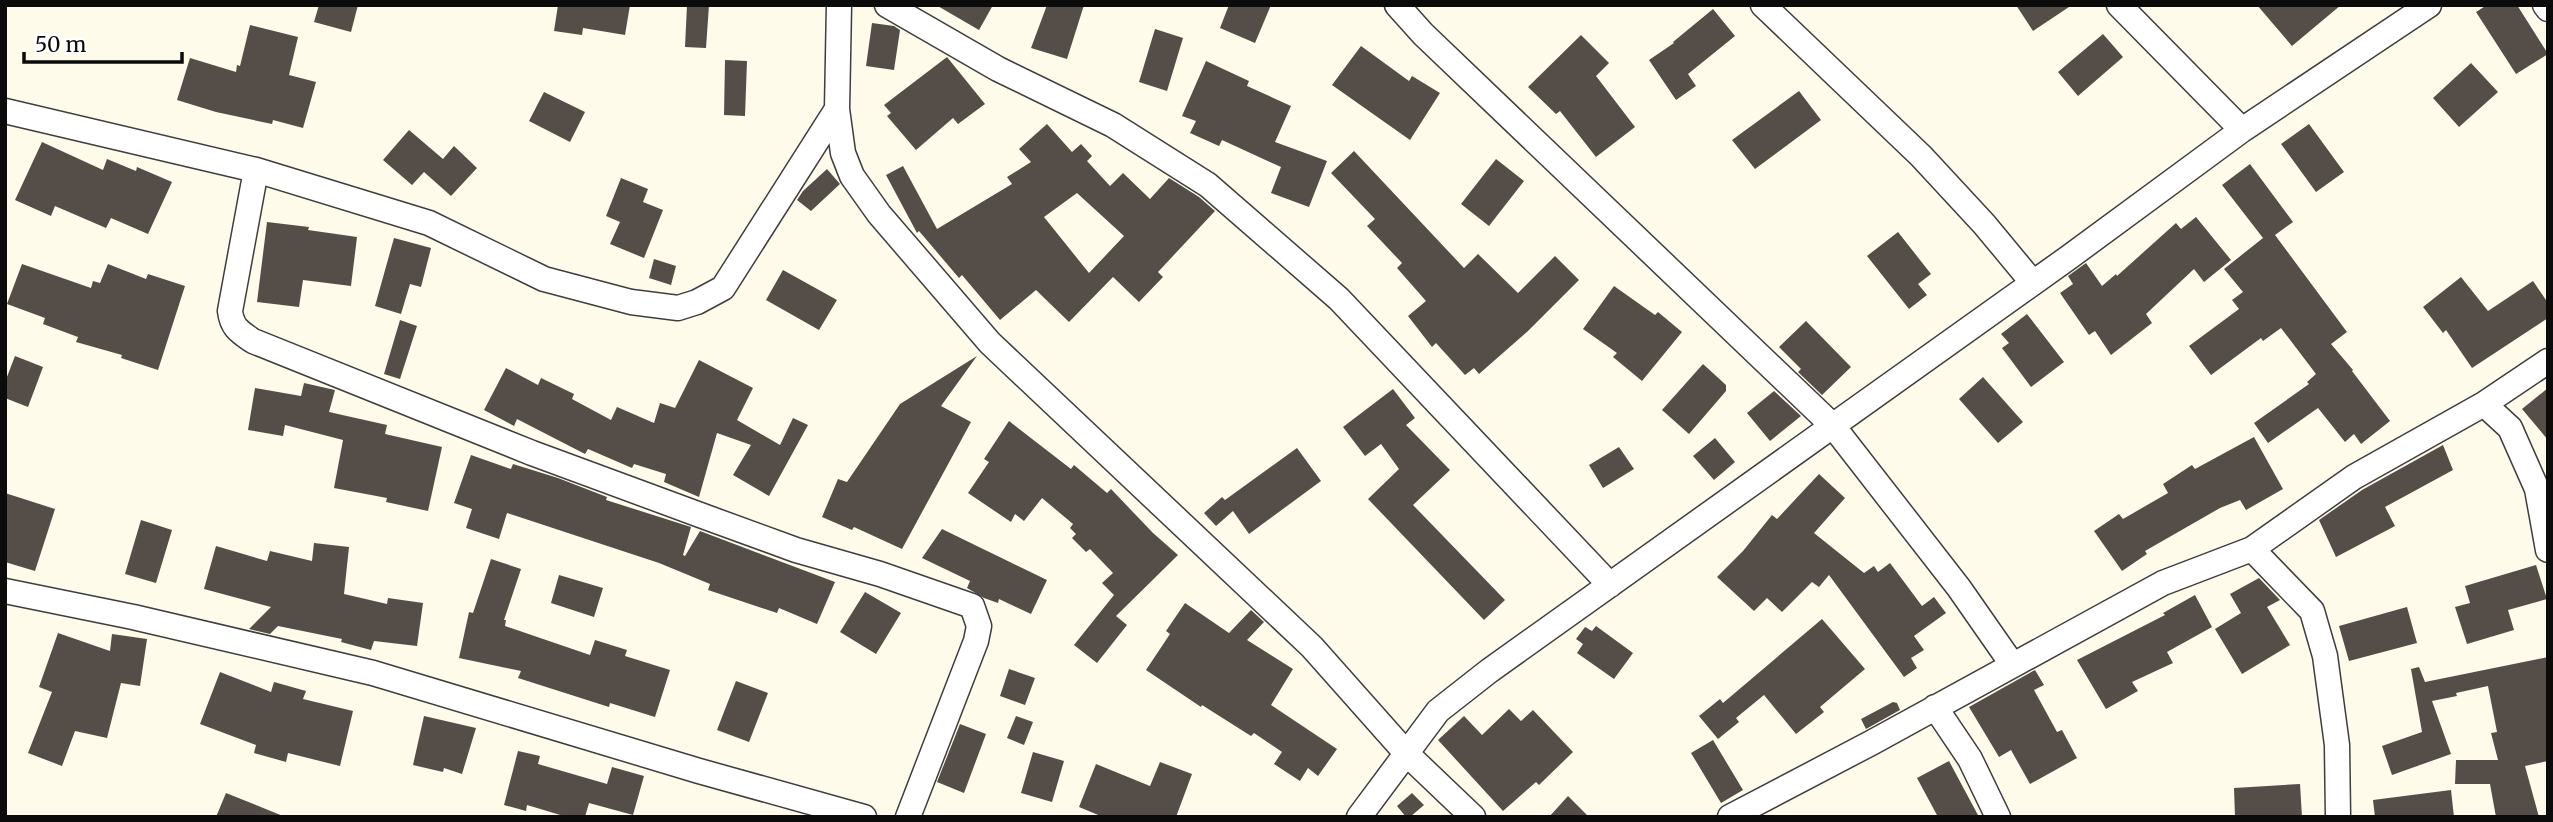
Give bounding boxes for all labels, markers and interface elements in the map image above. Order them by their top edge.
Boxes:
scale bar [24,21,182,65]
text: 50 m [35,31,86,58]

